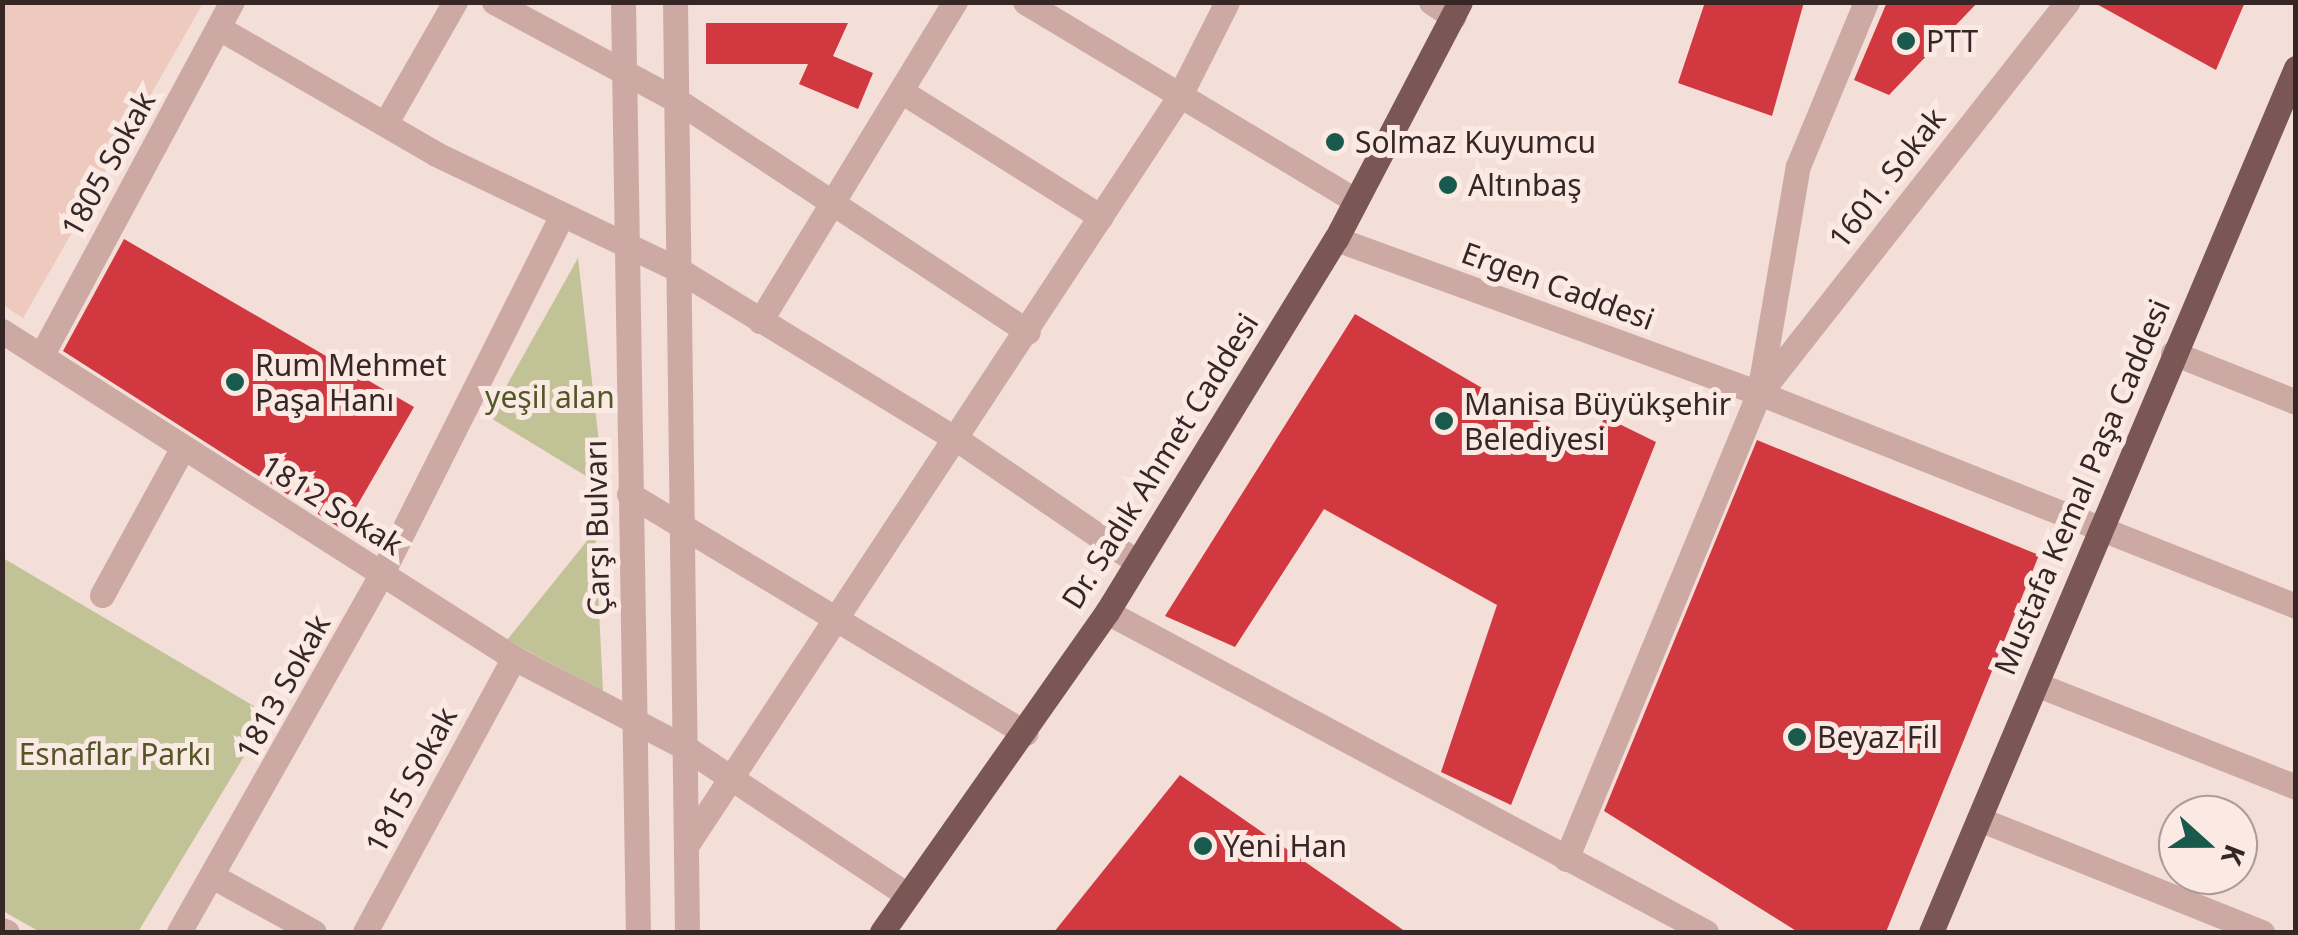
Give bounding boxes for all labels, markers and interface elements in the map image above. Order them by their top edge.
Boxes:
place label: PTT [1926,23,1978,59]
marker: PTT [1895,30,1917,52]
street label: 1805 Sokak [53,85,163,243]
street label: 1601. Sokak [1821,101,1953,255]
place label: Solmaz Kuyumcu [1355,124,1596,160]
marker: Solmaz Kuyumcu [1324,131,1346,153]
place label: Altınbaş [1468,167,1582,203]
marker: Altınbaş [1437,174,1459,196]
street label: Ergen Caddesi [1457,235,1659,337]
street label: Mustafa Kemal Paşa Caddesi [1986,294,2178,680]
street label: Dr. Sadık Ahmet Caddesi [1054,307,1266,615]
place label: Rum Mehmet Paşa Hanı [255,347,447,418]
marker: Rum Mehmet Paşa Hanı [224,371,246,393]
park label: yeşil alan [485,379,615,415]
place label: Manisa Büyükşehir Belediyesi [1464,386,1731,456]
marker: Manisa Büyükşehir Belediyesi [1433,410,1455,432]
street label: Çarşı Bulvarı [577,440,617,616]
street label: 1812 Sokak [255,447,409,563]
street label: 1813 Sokak [228,608,338,766]
street label: 1815 Sokak [358,701,464,859]
place label: Beyaz Fil [1817,719,1938,755]
marker: Beyaz Fil [1786,726,1808,748]
park label: Esnaflar Parkı [19,736,211,772]
north arrow [2158,795,2258,895]
place label: Yeni Han [1223,828,1347,864]
marker: Yeni Han [1192,835,1214,857]
text: K [2213,840,2255,871]

